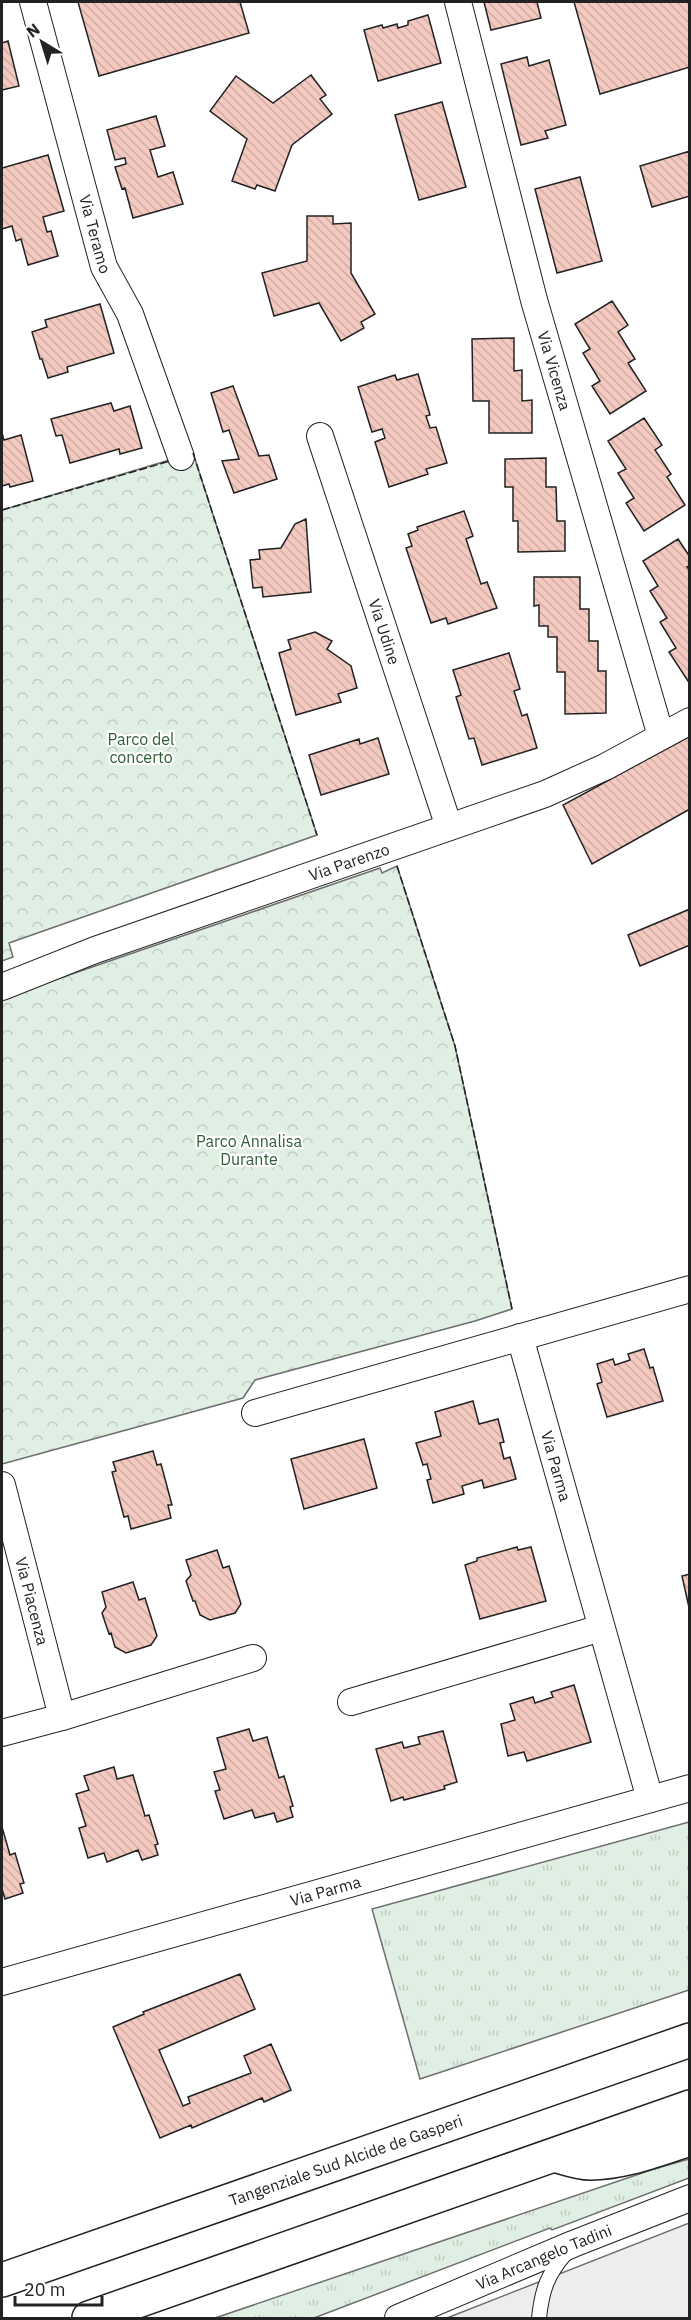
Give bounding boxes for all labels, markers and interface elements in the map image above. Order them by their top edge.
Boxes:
north arrow [12,12,72,72]
text: N [22,19,43,42]
street label: Via Teramo [75,192,116,277]
street label: Via Vicenza [534,329,576,413]
street label: Via Udine [364,596,405,667]
park label: Parco del concerto [108,729,174,767]
street label: Via Parenzo [306,839,392,885]
park label: Parco Annalisa Durante [196,1131,303,1169]
street label: Via Parma [537,1428,576,1504]
street label: Via Piacenza [11,1555,53,1648]
street label: Via Parma [288,1871,363,1910]
street label: Tangenziale Sud Alcide de Gasperi [226,2110,465,2210]
street label: Via Arcangelo Tadini [473,2220,614,2294]
scale bar [15,2269,102,2307]
text: 20 m [24,2278,66,2301]

